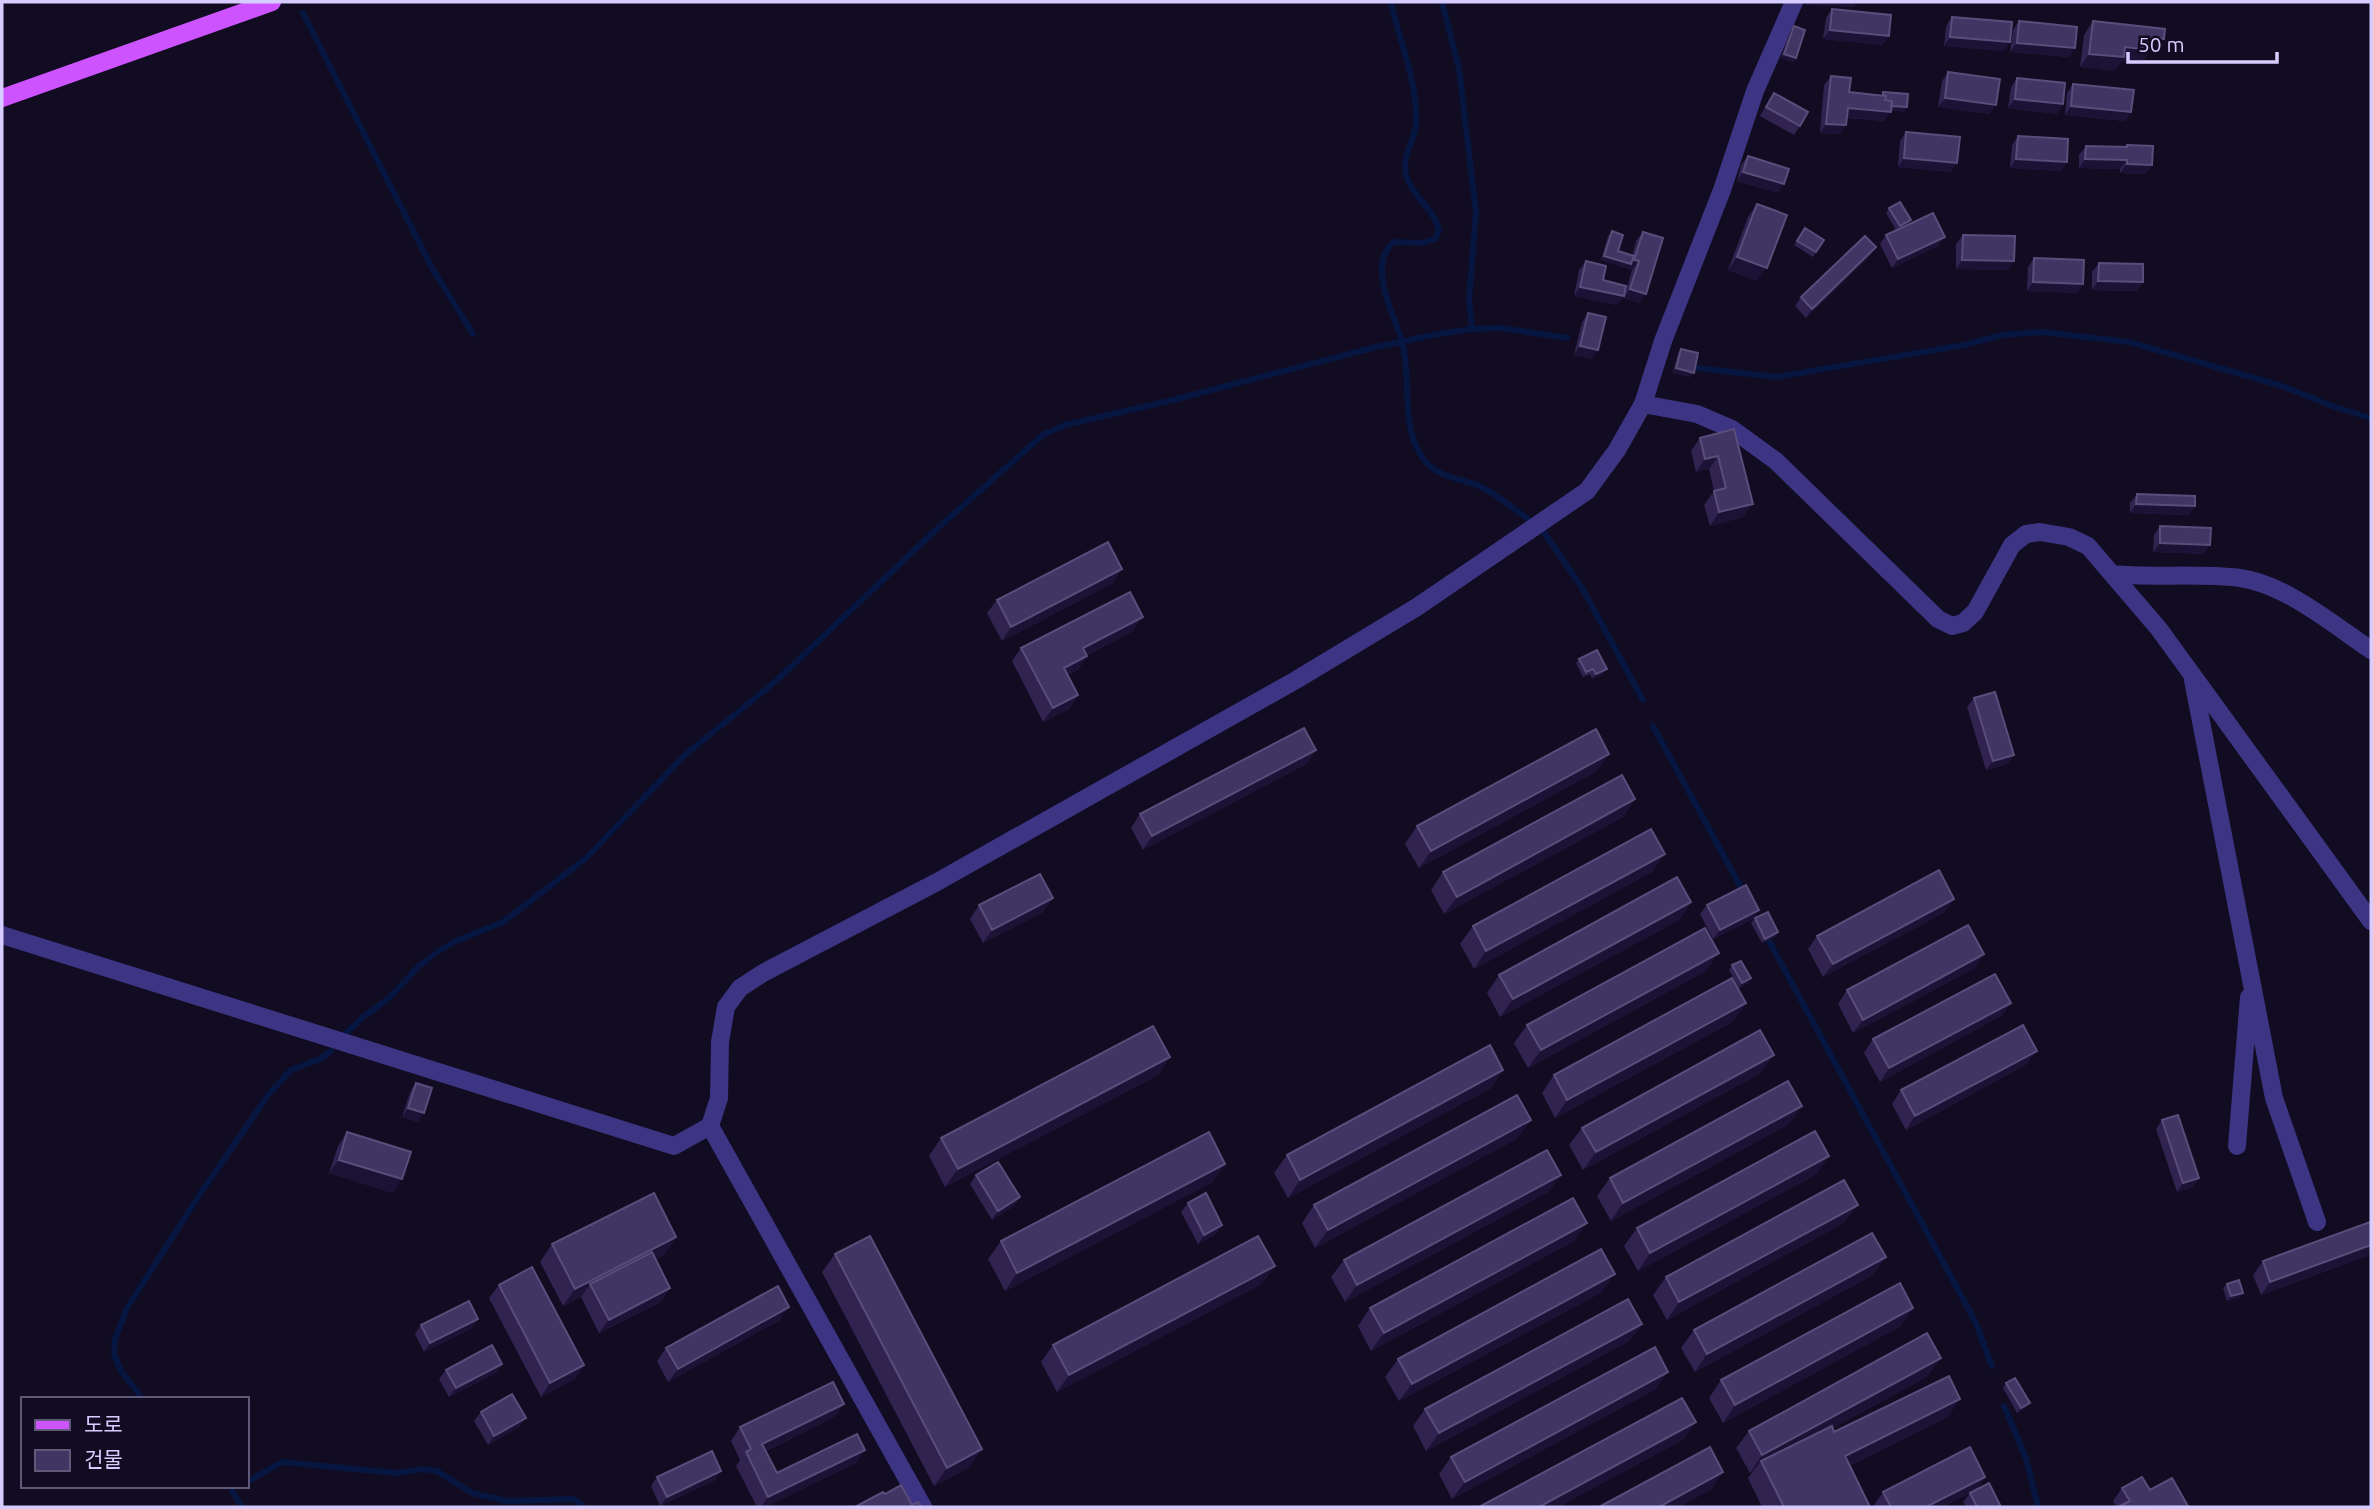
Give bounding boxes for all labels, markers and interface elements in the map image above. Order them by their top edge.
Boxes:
scale bar [2128,21,2277,65]
text: 50 m [2138,32,2185,56]
legend [21,1397,248,1488]
text: 도로 [84,1412,123,1436]
text: 건물 [84,1447,123,1471]

